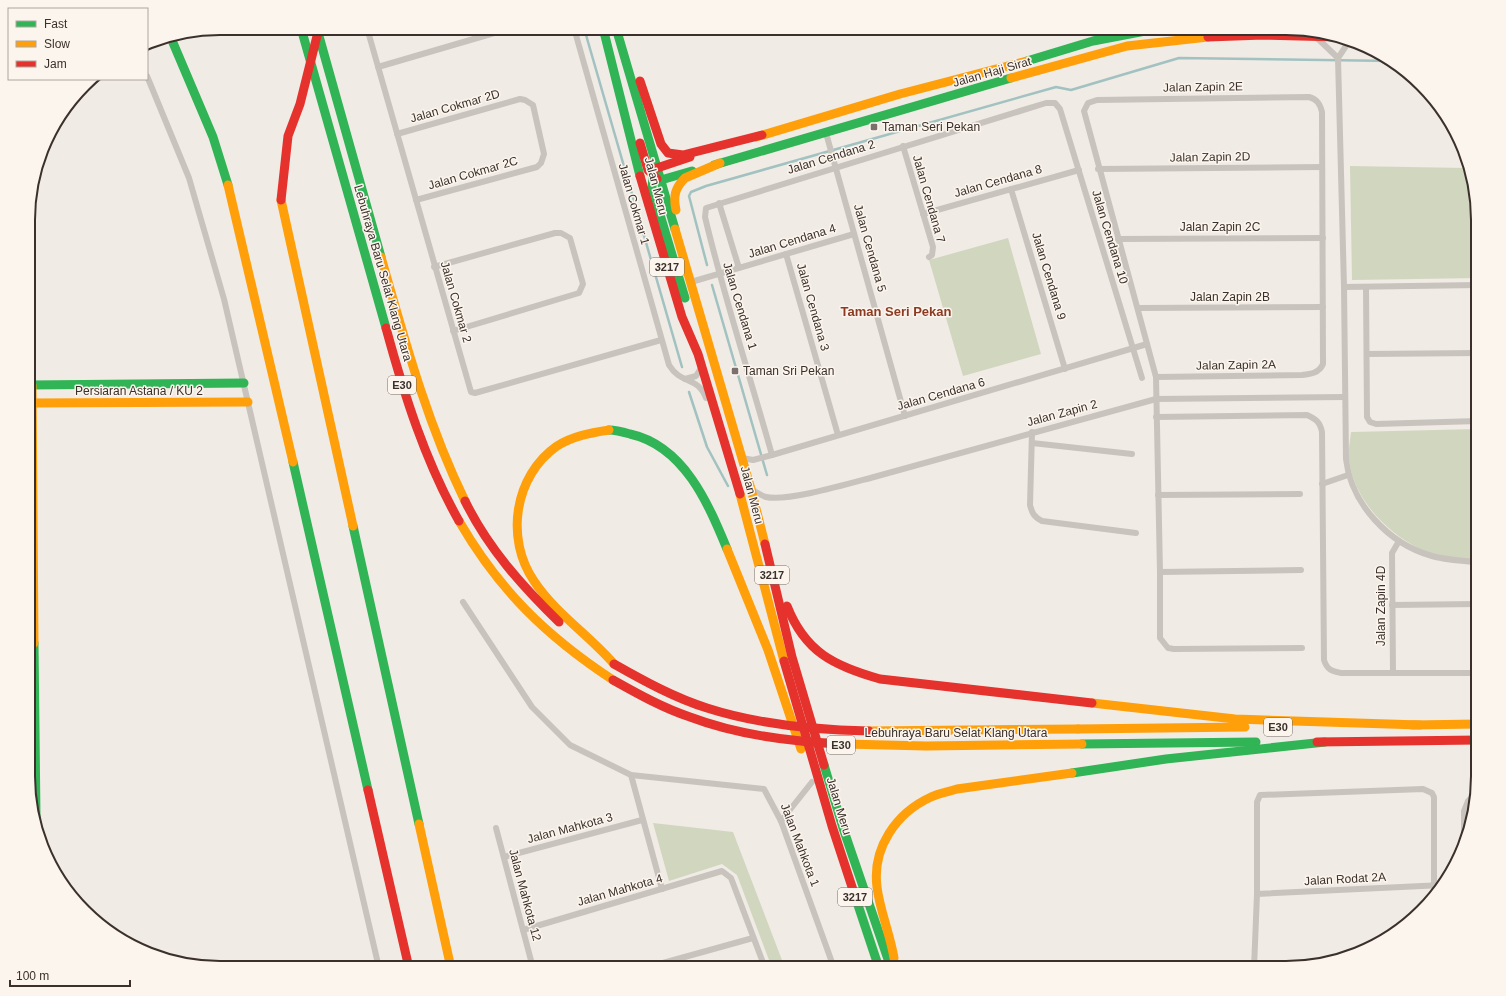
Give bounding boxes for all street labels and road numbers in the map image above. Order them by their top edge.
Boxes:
street label: Jalan Haji Sirat [951,54,1033,90]
street label: Jalan Zapin 2E [1163,79,1243,95]
street label: Jalan Cokmar 2D [409,86,502,126]
street label: Jalan Cendana 2 [786,137,877,177]
street label: Jalan Zapin 2D [1170,149,1251,165]
street label: Jalan Cokmar 2C [427,153,520,193]
street label: Jalan Cendana 7 [910,153,948,245]
street label: Jalan Meru [642,156,670,216]
street label: Jalan Cokmar 1 [616,162,652,247]
street label: Jalan Cendana 8 [952,162,1044,200]
street label: Lebuhraya Baru Selat Klang Utara [351,183,415,363]
street label: Jalan Cendana 10 [1089,188,1131,286]
street label: Jalan Cendana 5 [851,202,889,294]
street label: Jalan Zapin 2C [1180,220,1261,234]
street label: Jalan Cendana 4 [747,221,838,261]
street label: Jalan Cendana 9 [1029,231,1069,322]
road number: 3217 [650,258,684,276]
street label: Jalan Cokmar 2 [438,260,474,345]
street label: Jalan Cendana 1 [720,261,760,352]
street label: Jalan Cendana 3 [794,261,832,353]
street label: Jalan Zapin 2B [1190,290,1270,304]
street label: Jalan Zapin 2A [1196,357,1276,373]
street label: Jalan Cendana 6 [895,375,987,413]
road number: E30 [388,376,416,394]
street label: Persiaran Astana / KU 2 [75,384,203,398]
street label: Jalan Zapin 2 [1025,397,1099,429]
street label: Jalan Meru [738,465,766,525]
street label: Jalan Zapin 4D [1374,565,1388,646]
road number: 3217 [755,566,789,584]
road number: E30 [1264,718,1292,736]
street label: Lebuhraya Baru Selat Klang Utara [865,726,1048,740]
road number: E30 [827,736,855,754]
street label: Jalan Meru [824,776,854,836]
street label: Jalan Mahkota 1 [778,801,822,889]
street label: Jalan Mahkota 3 [526,810,615,846]
street label: Jalan Mahkota 12 [506,847,544,943]
street label: Jalan Rodat 2A [1304,870,1386,888]
street label: Jalan Mahkota 4 [576,871,665,909]
road number: 3217 [838,888,872,906]

